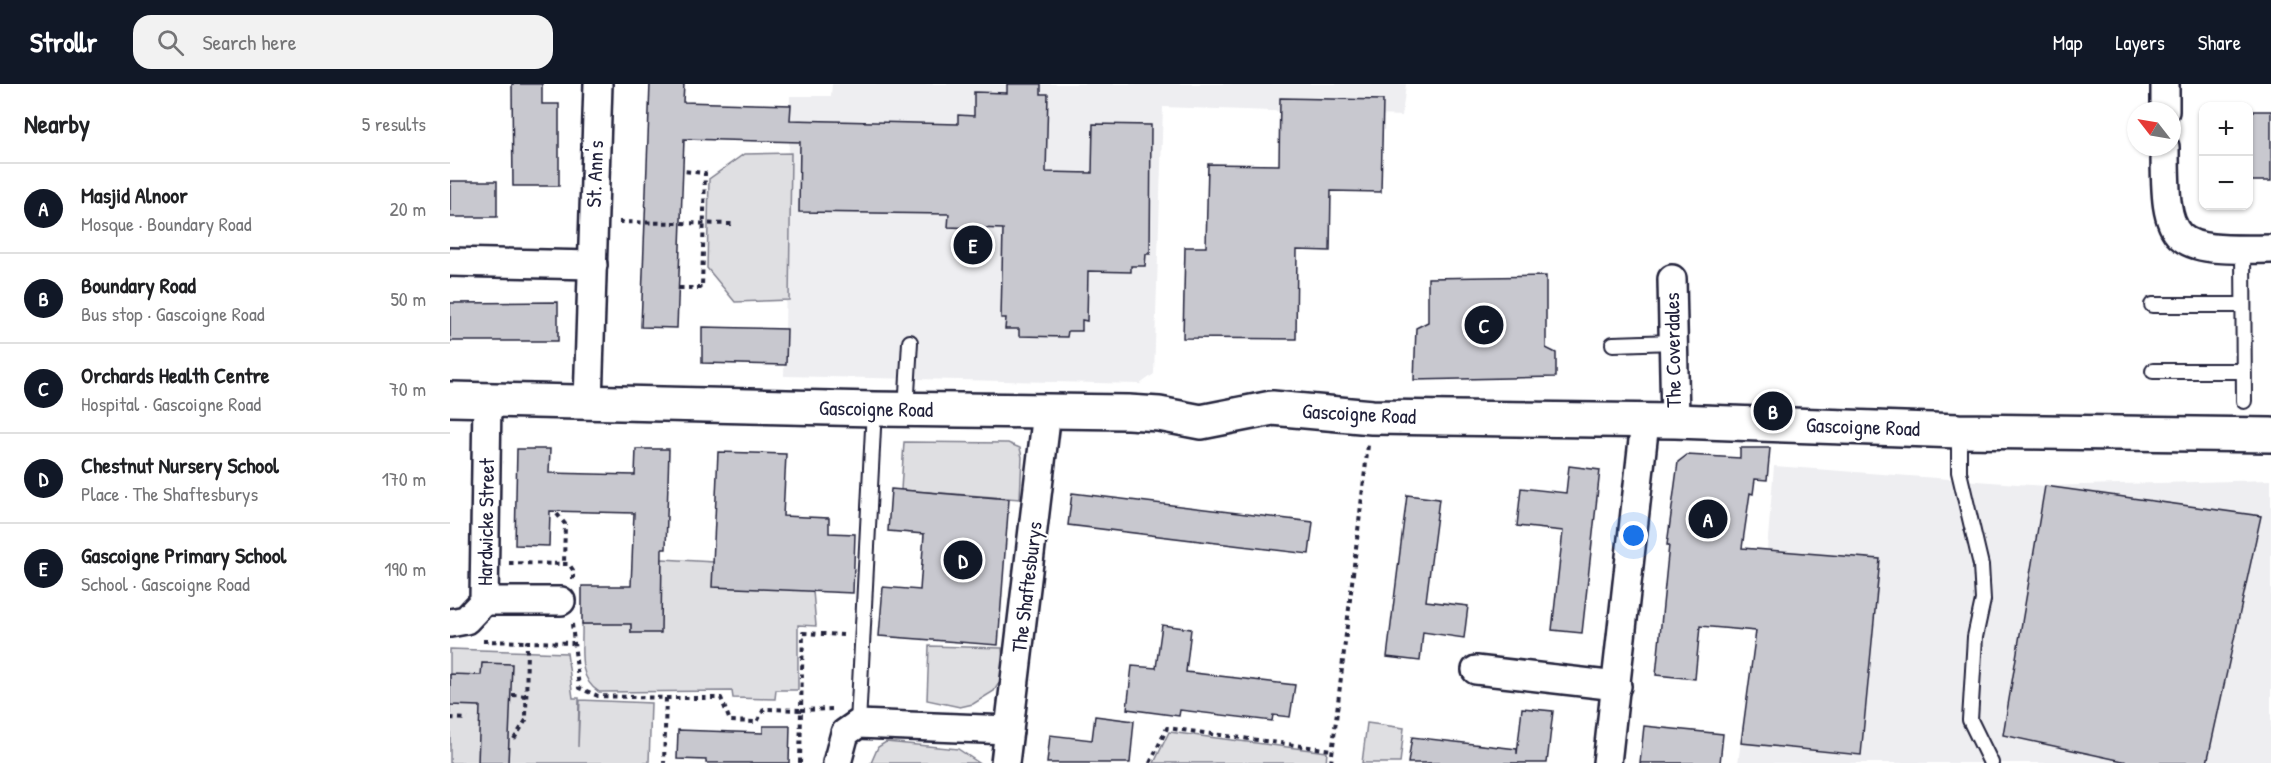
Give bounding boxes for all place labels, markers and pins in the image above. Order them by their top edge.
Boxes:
pin: E [954,222,992,268]
pin: C [1464,302,1504,348]
pin: B [1754,388,1792,434]
pin: A [1688,496,1728,542]
pin: D [944,538,982,582]

